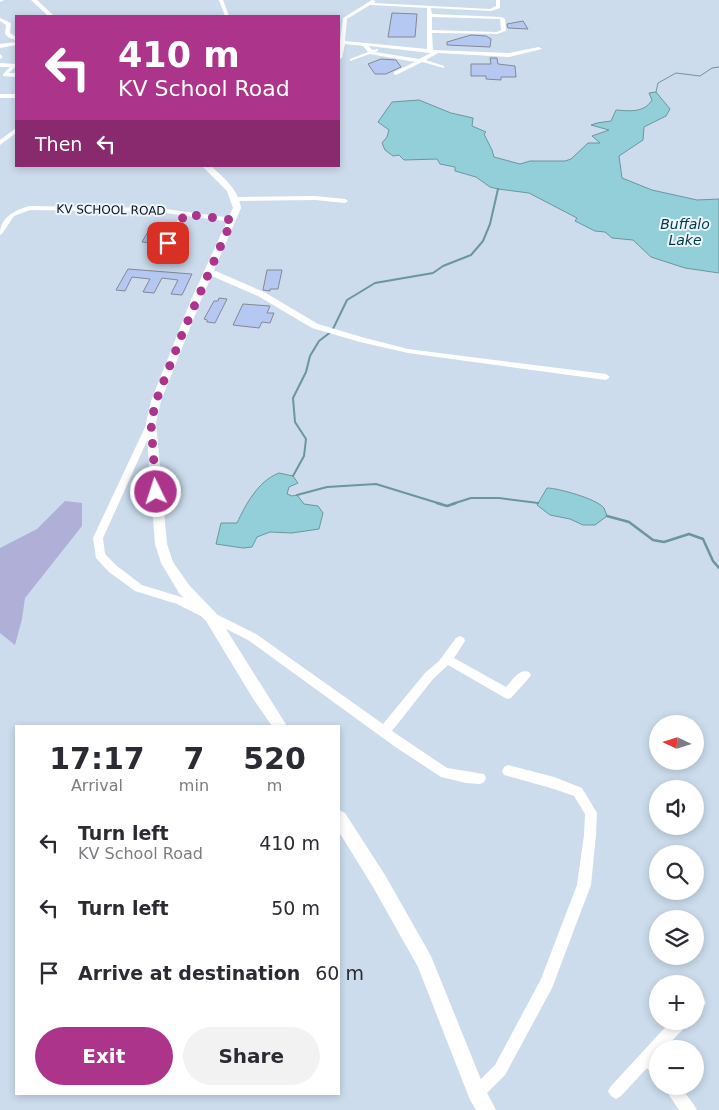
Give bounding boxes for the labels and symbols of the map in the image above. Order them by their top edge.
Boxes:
street label: KV SCHOOL ROAD [56,202,166,218]
water label: Buffalo Lake [660,216,710,248]
pin [147,222,189,264]
position arrow [129,465,181,517]
north arrow [649,715,704,770]

